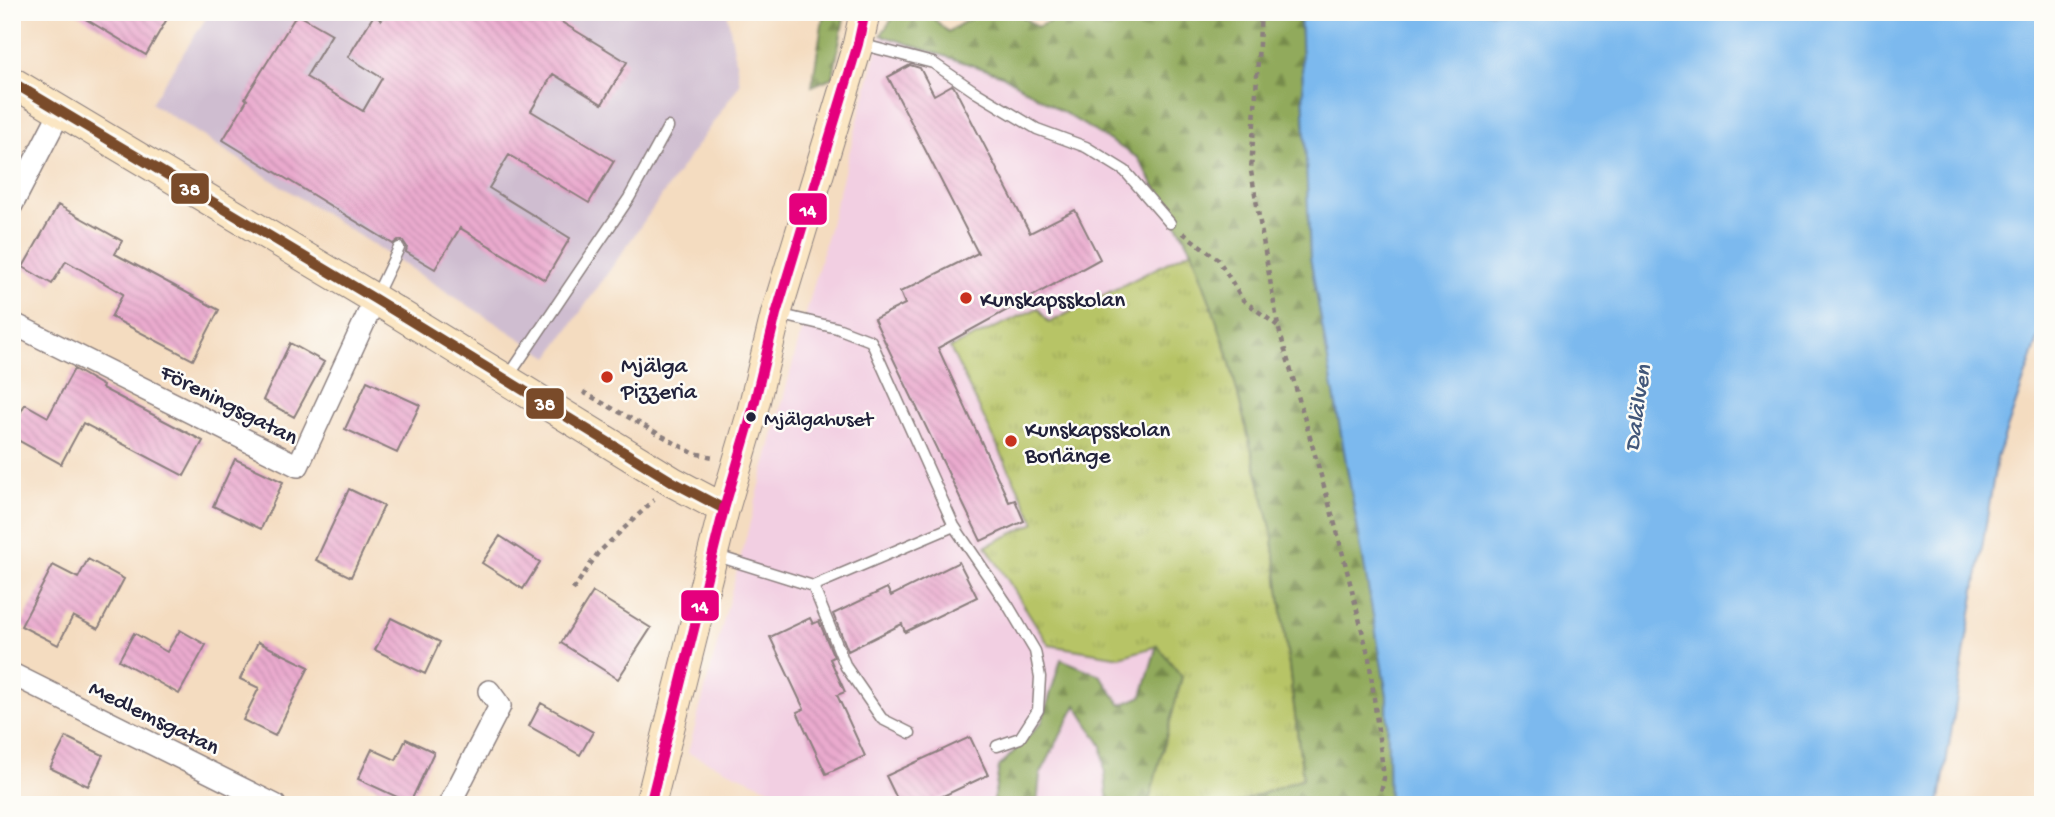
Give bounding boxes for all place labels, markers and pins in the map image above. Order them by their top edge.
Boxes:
place label: Kunskapsskolan [980,288,1125,315]
marker: Kunskapsskolan [958,290,974,306]
place label: Mjälga Pizzeria [620,354,698,407]
marker: Mjälga Pizzeria [599,369,615,385]
place label: Mjälgahuset [764,409,875,434]
marker: Mjälgahuset [744,410,758,424]
place label: Kunskapsskolan Borlänge [1024,418,1170,471]
marker: Kunskapsskolan Borlänge [1003,433,1019,449]

